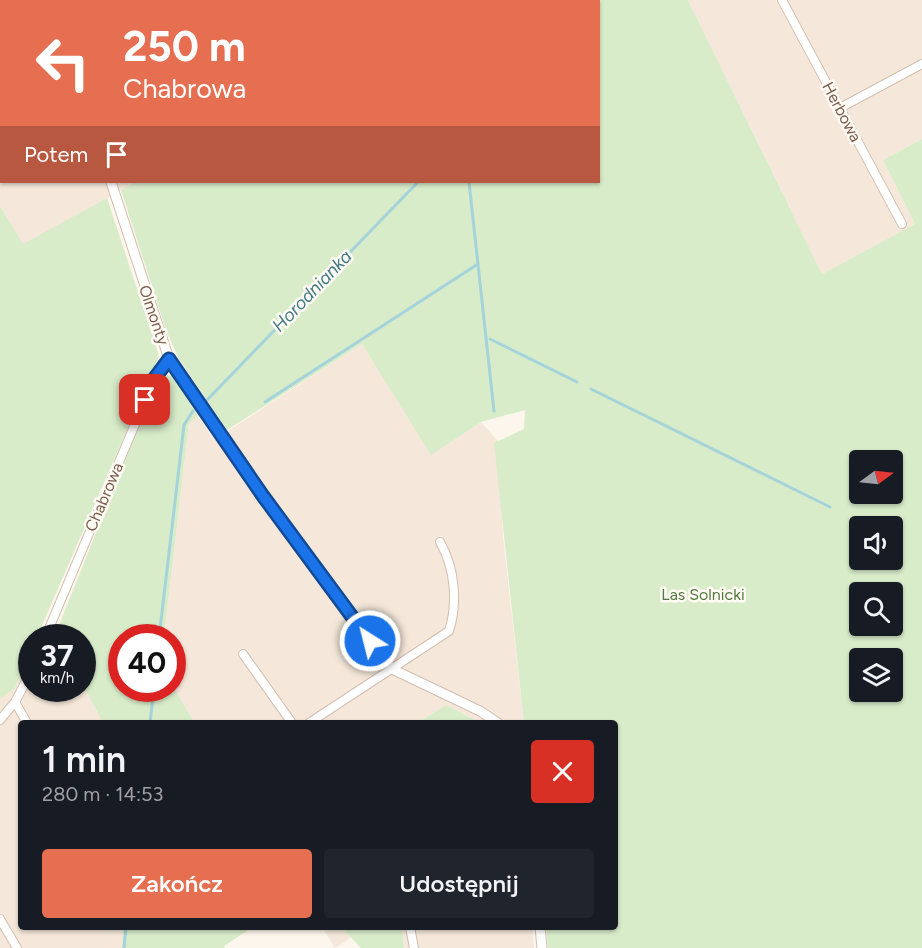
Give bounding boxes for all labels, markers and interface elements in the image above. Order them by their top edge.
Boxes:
text: 250 m [123,21,246,72]
icon: left [24,24,102,102]
text: Chabrowa [123,72,246,105]
street label: Herbowa [818,79,866,145]
icon: arrive [100,138,133,171]
text: Potem [24,141,88,168]
water label: Horodnianka [268,245,357,336]
street label: Olmonty [135,282,173,348]
pin [119,374,170,425]
icon: arrive [128,383,161,416]
north arrow [849,450,903,504]
map controls [849,450,903,702]
street label: Chabrowa [81,460,127,534]
button: sound [849,516,903,570]
button: search [849,582,903,636]
park label: Las Solnicki [661,585,745,604]
position arrow [338,609,402,673]
speed limit sign: 40 [108,624,186,702]
text: 37 [40,637,74,674]
button: layers [849,648,903,702]
text: km/h [40,669,74,687]
text: 1 min [42,738,126,781]
button: close [531,740,594,803]
text: 280 m · 14:53 [42,782,163,806]
button: Zakończ [42,849,312,918]
button: Udostępnij [324,849,594,918]

